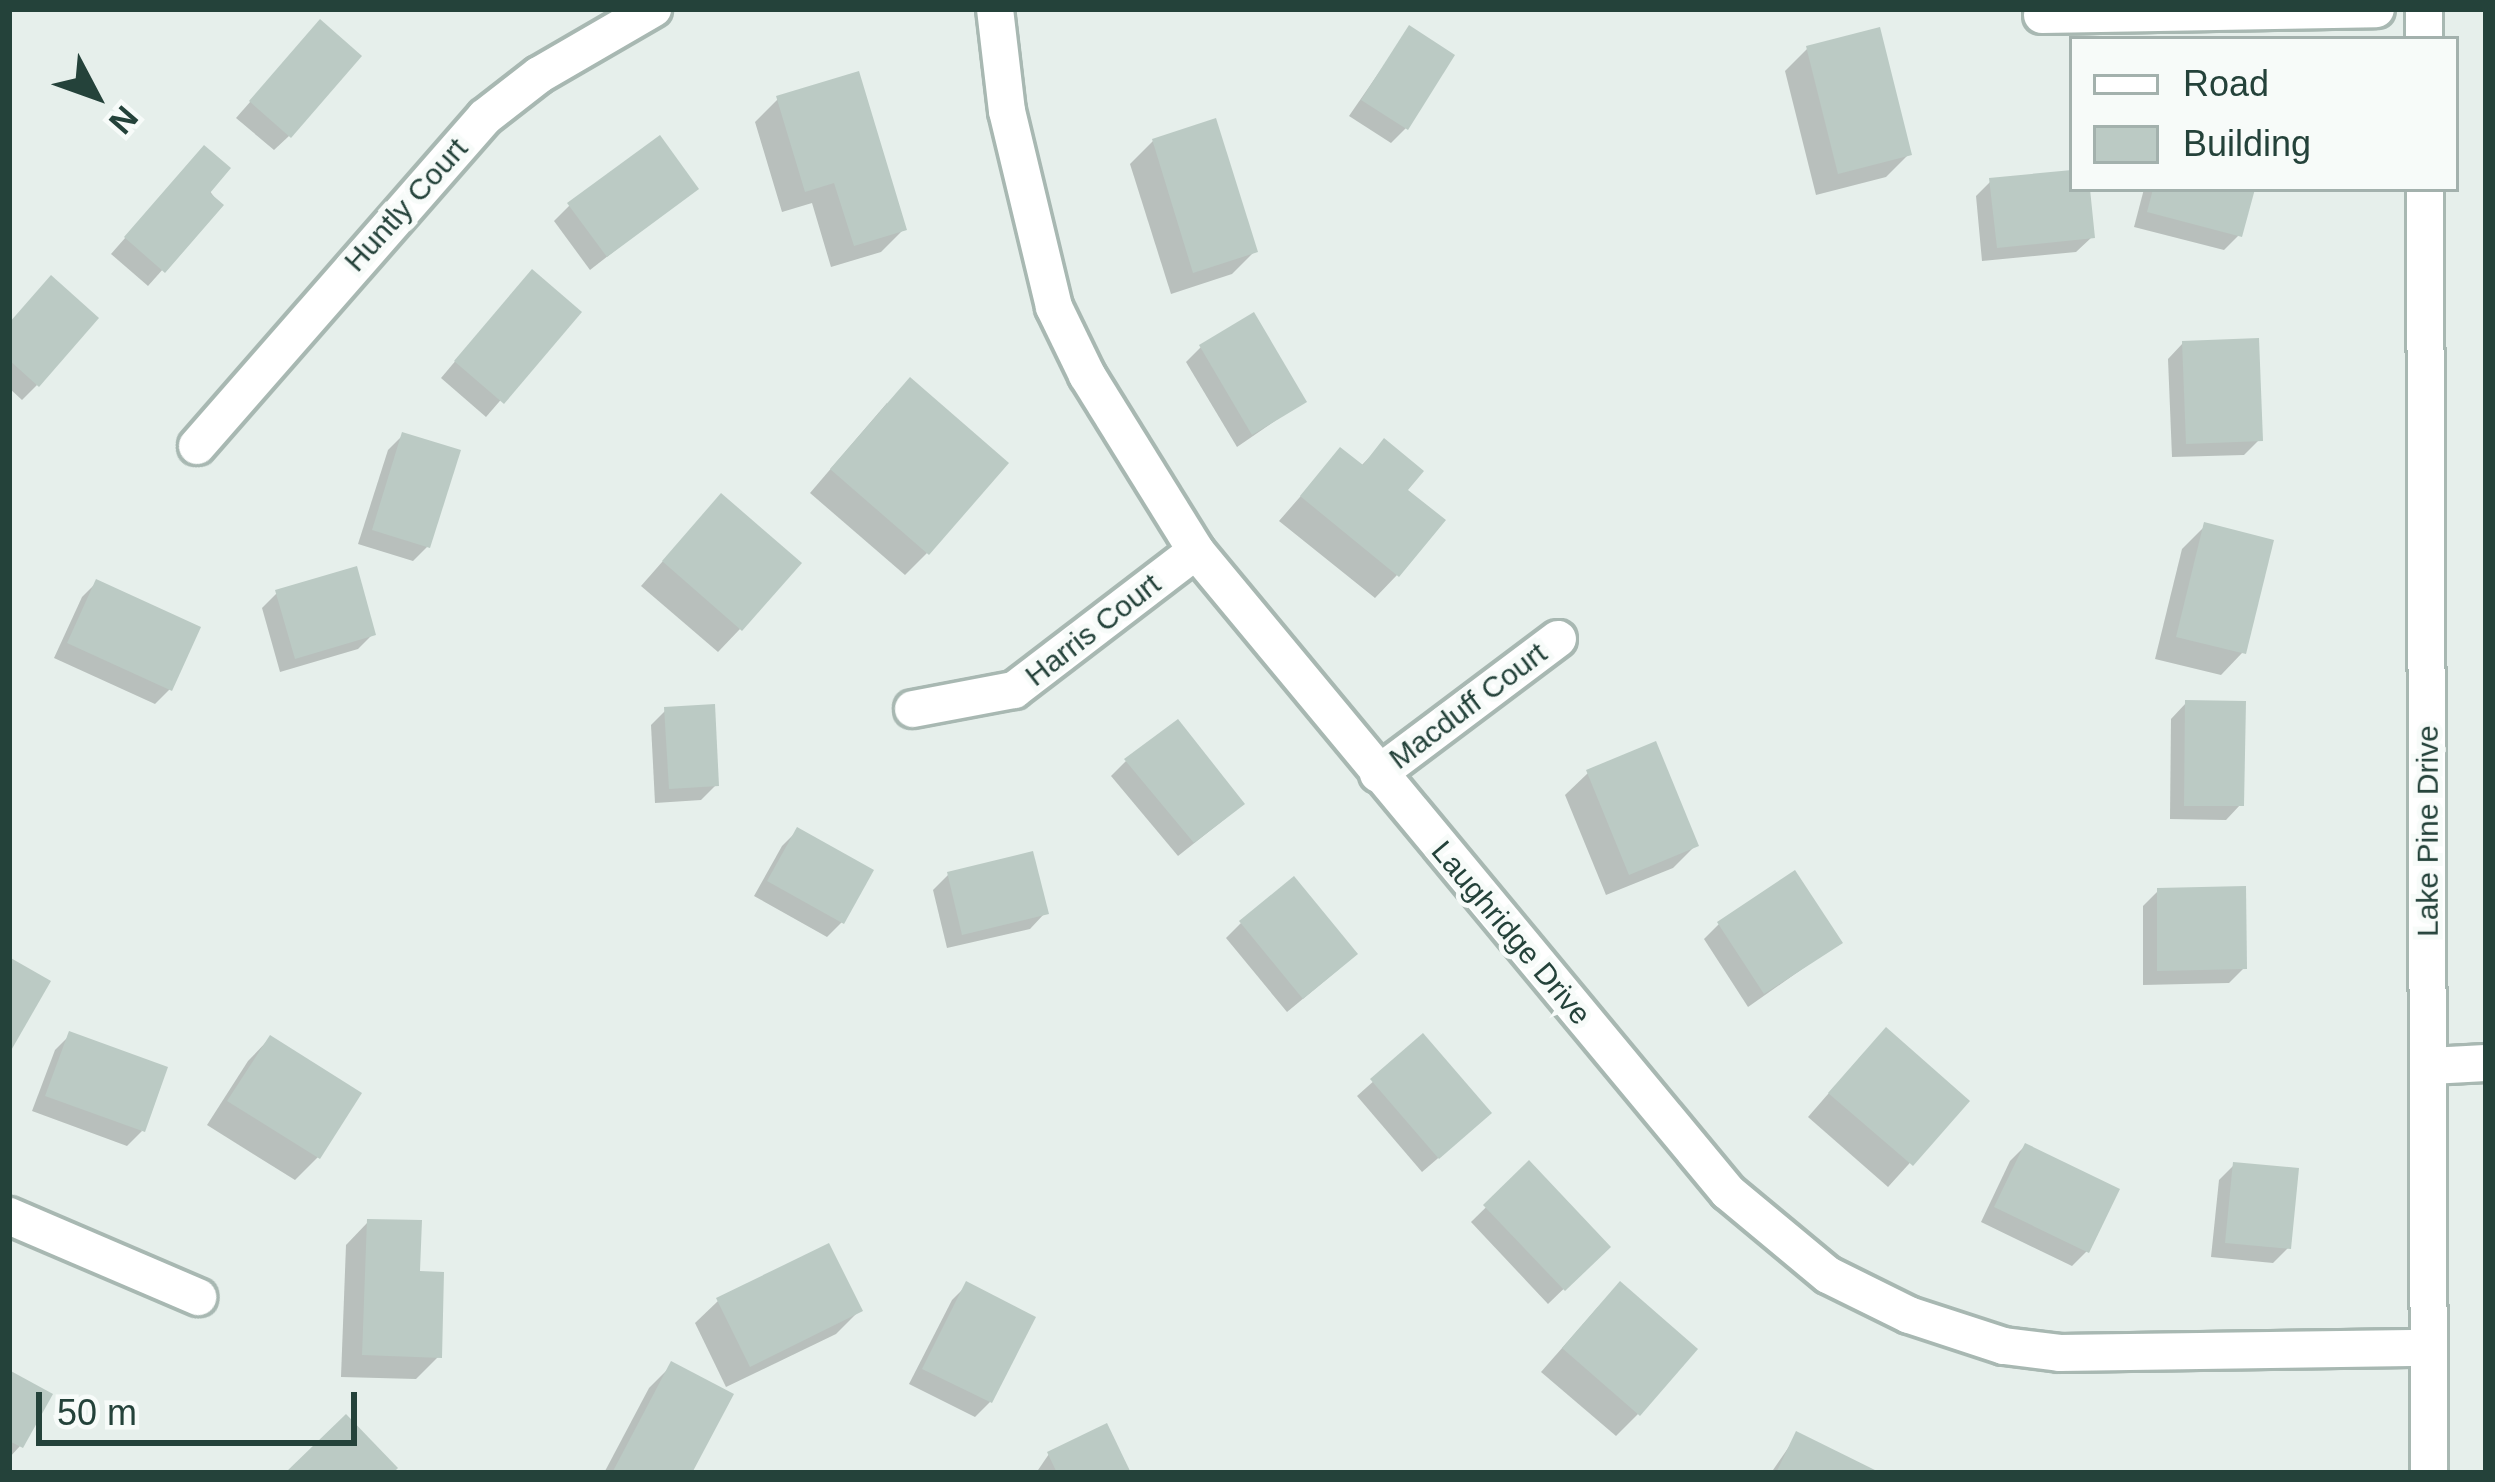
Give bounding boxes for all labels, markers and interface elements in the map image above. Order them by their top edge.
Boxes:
north arrow [36,36,156,156]
legend [2069,36,2459,192]
text: Road [2183,63,2269,104]
text: N [102,99,145,141]
text: Building [2183,123,2311,164]
street label: Huntly Court [337,131,475,279]
street label: Harris Court [1018,566,1168,694]
street label: Macduff Court [1382,635,1554,777]
street label: Lake Pine Drive [2410,725,2446,937]
street label: Laughridge Drive [1424,834,1598,1032]
scale bar [42,1368,363,1442]
text: 50 m [57,1392,137,1433]

